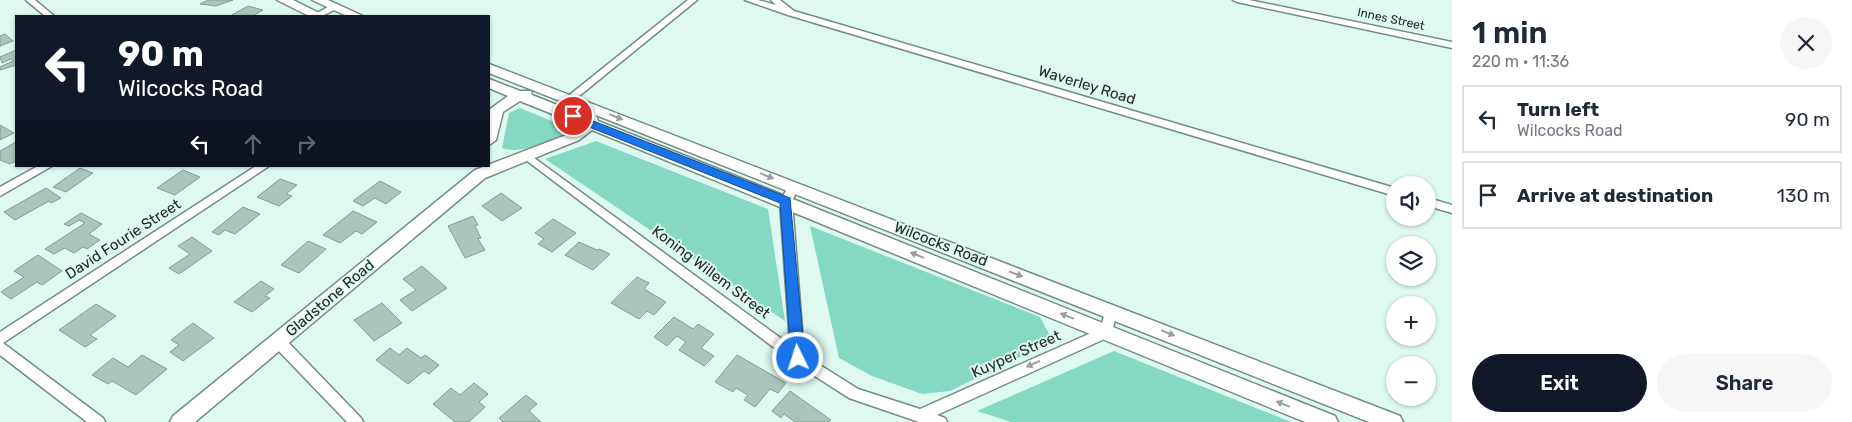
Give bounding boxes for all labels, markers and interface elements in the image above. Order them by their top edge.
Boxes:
street label: Innes Street [1356,5,1426,33]
text: 1 min [1472,15,1547,51]
button: close [1780,17,1832,69]
text: 90 m [118,33,204,75]
icon: left [35,35,100,100]
text: 220 m · 11:36 [1472,52,1569,71]
street label: Waverley Road [1036,62,1138,108]
text: Wilcocks Road [118,75,263,102]
pin [552,95,594,137]
text: Turn left [1517,98,1599,121]
icon: arrive [559,102,587,130]
icon: left [1474,105,1502,133]
text: 90 m [1785,108,1830,131]
one-way arrow [609,113,623,121]
text: Wilcocks Road [1517,121,1623,140]
icon: left [186,130,214,158]
icon: ahead [239,130,267,158]
icon: right [292,130,320,158]
one-way arrow [760,173,774,181]
map controls [1386,176,1436,406]
button: sound [1386,176,1436,226]
icon: arrive [1474,181,1502,209]
text: Arrive at destination [1517,184,1713,207]
text: 130 m [1777,184,1830,207]
street label: David Fourie Street [62,195,184,283]
street label: Wilcocks Road [892,218,990,270]
street label: Koning Willem Street [648,222,774,322]
button: layers [1386,236,1436,286]
one-way arrow [910,250,924,258]
street label: Gladstone Road [282,256,378,340]
one-way arrow [1009,270,1023,278]
button: + [1386,296,1436,346]
one-way arrow [1059,312,1074,320]
street label: Kuyper Street [969,326,1064,382]
one-way arrow [1160,330,1175,337]
position arrow [771,331,823,383]
button: Exit [1472,354,1647,412]
button: Share [1657,354,1832,412]
button: − [1386,356,1436,406]
one-way arrow [1026,361,1040,369]
one-way arrow [1276,399,1290,407]

